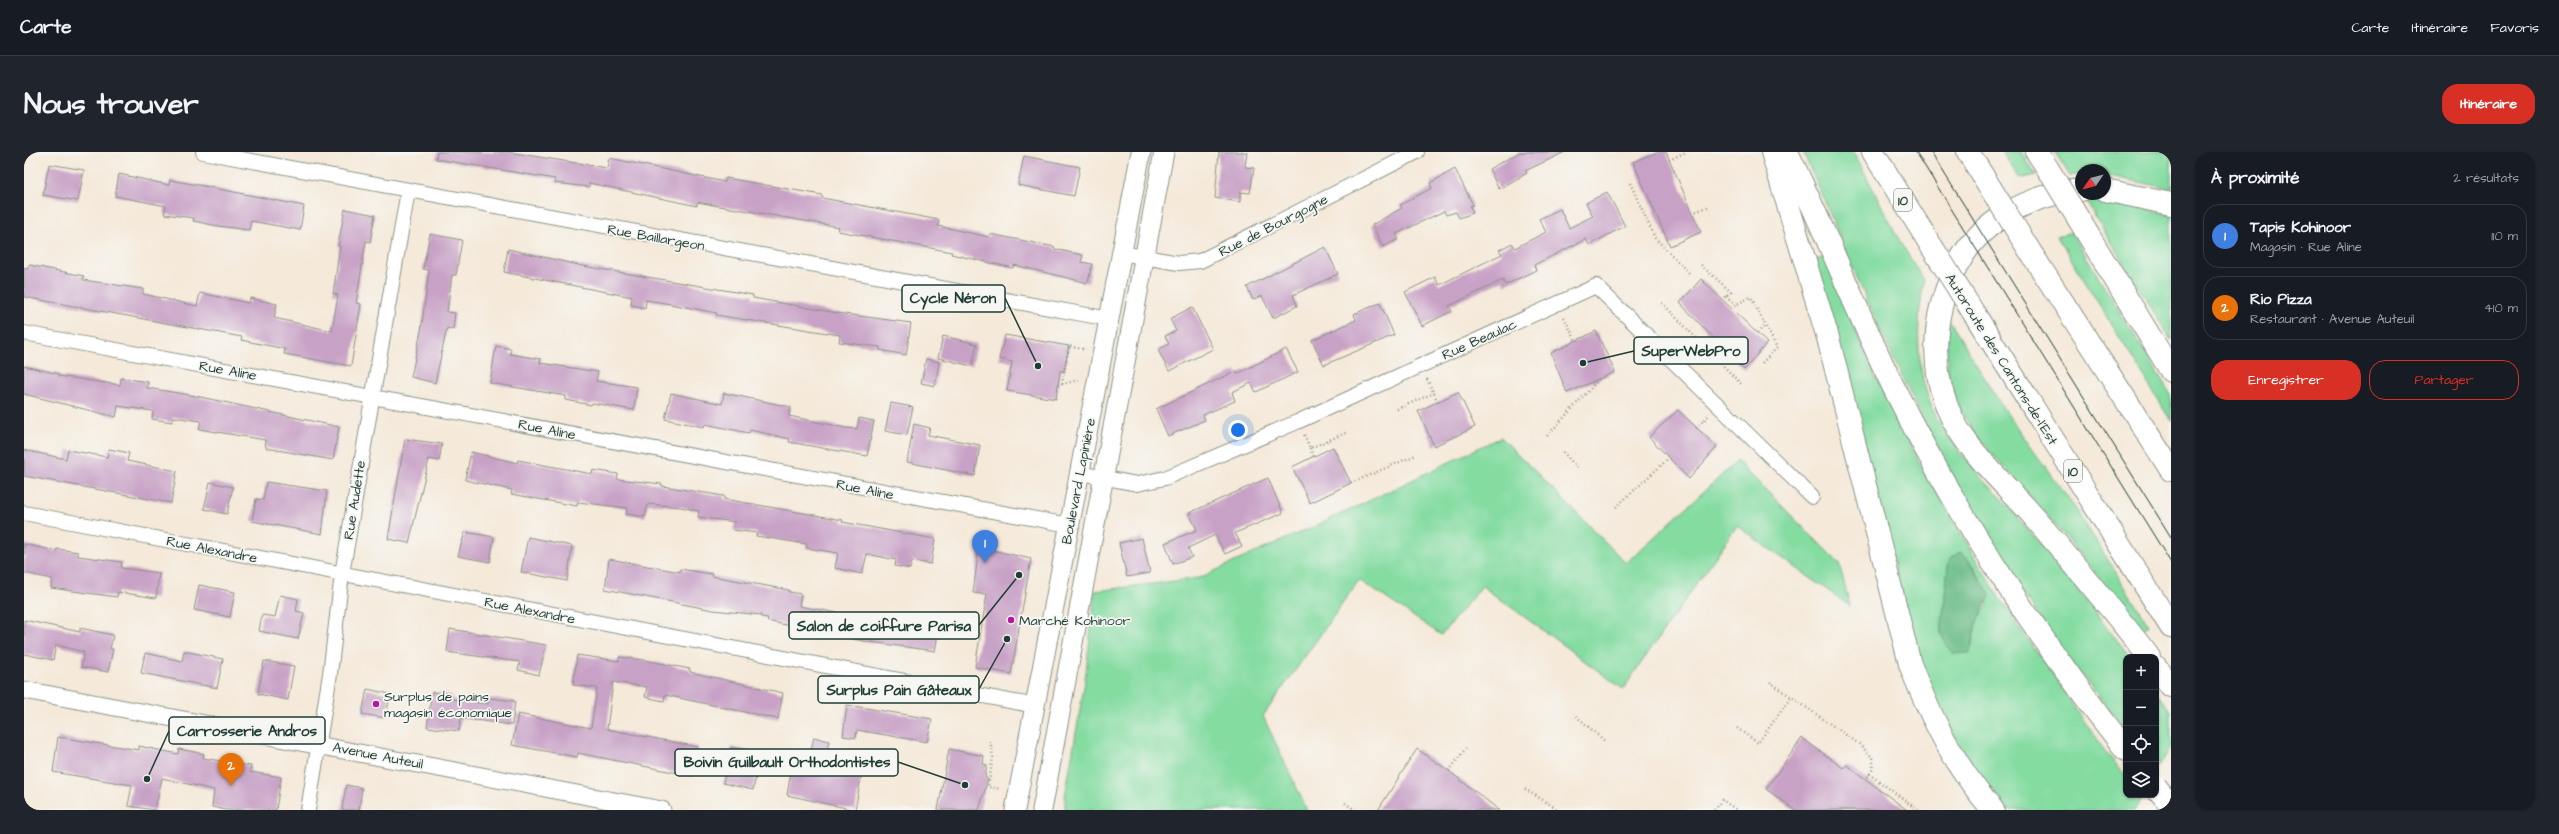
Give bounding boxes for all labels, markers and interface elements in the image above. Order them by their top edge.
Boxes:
text: Carte [20,14,72,41]
text: Carte [2351,18,2389,38]
text: Itinéraire [2411,18,2468,38]
text: Favoris [2490,18,2539,38]
button: Itinéraire [2442,84,2535,124]
text: Nous trouver [24,85,199,124]
north arrow [2075,164,2111,200]
text: À proximité [2211,166,2300,190]
text: 2 résultats [2453,169,2519,187]
road number: 10 [1894,189,1912,211]
street label: Rue de Bourgogne [1215,190,1332,262]
text: Tapis Kohinoor [2250,217,2351,238]
street label: Rue Baillargeon [606,220,706,256]
text: 1 [2224,227,2226,245]
text: 110 m [2491,227,2518,245]
text: Magasin · Rue Aline [2250,238,2362,256]
street label: Autoroute des Cantons-de-l'Est [1940,270,2063,450]
callout: Cycle Néron [902,285,1005,312]
text: Cycle Néron [910,288,997,310]
text: Rio Pizza [2250,289,2312,310]
text: 2 [2221,299,2229,317]
text: 410 m [2484,299,2518,317]
text: Restaurant · Avenue Auteuil [2250,310,2414,328]
street label: Rue Beaulac [1439,314,1520,365]
callout: SuperWebPro [1634,337,1748,364]
text: SuperWebPro [1641,341,1741,362]
street label: Rue Aline [197,356,259,386]
button: Enregistrer [2211,360,2361,400]
button: Partager [2369,360,2519,400]
street label: Rue Aline [516,415,578,445]
street label: Boulevard Lapinière [1057,416,1101,546]
your location [1228,420,1248,440]
street label: Rue Audette [339,459,371,541]
road number: 10 [2064,460,2082,482]
street label: Rue Aline [834,475,896,505]
pin: 1 [972,530,998,563]
street label: Rue Alexandre [165,531,259,569]
street label: Rue Alexandre [483,592,577,630]
place label: Marché Kohinoor [1019,611,1131,631]
callout: Salon de coiffure Parisa [789,612,979,639]
marker: Marché Kohinoor [1006,615,1016,625]
text: Salon de coiffure Parisa [796,616,972,637]
map controls [2123,654,2159,798]
button: + [2123,654,2159,690]
callout: Surplus Pain Gâteaux [818,676,979,703]
text: Surplus Pain Gâteaux [826,680,972,701]
place label: Surplus de pains magasin économique [384,687,513,723]
button: − [2123,690,2159,726]
marker: Surplus de pains magasin économique [371,699,381,709]
callout: Carrosserie Andros [169,717,325,744]
text: Carrosserie Andros [177,721,318,742]
button: locate [2123,726,2159,762]
street label: Avenue Auteuil [331,737,425,775]
callout: Boivin Guilbault Orthodontistes [675,749,898,776]
text: Boivin Guilbault Orthodontistes [683,752,891,773]
pin: 2 [218,753,244,786]
button: layers [2123,762,2159,798]

